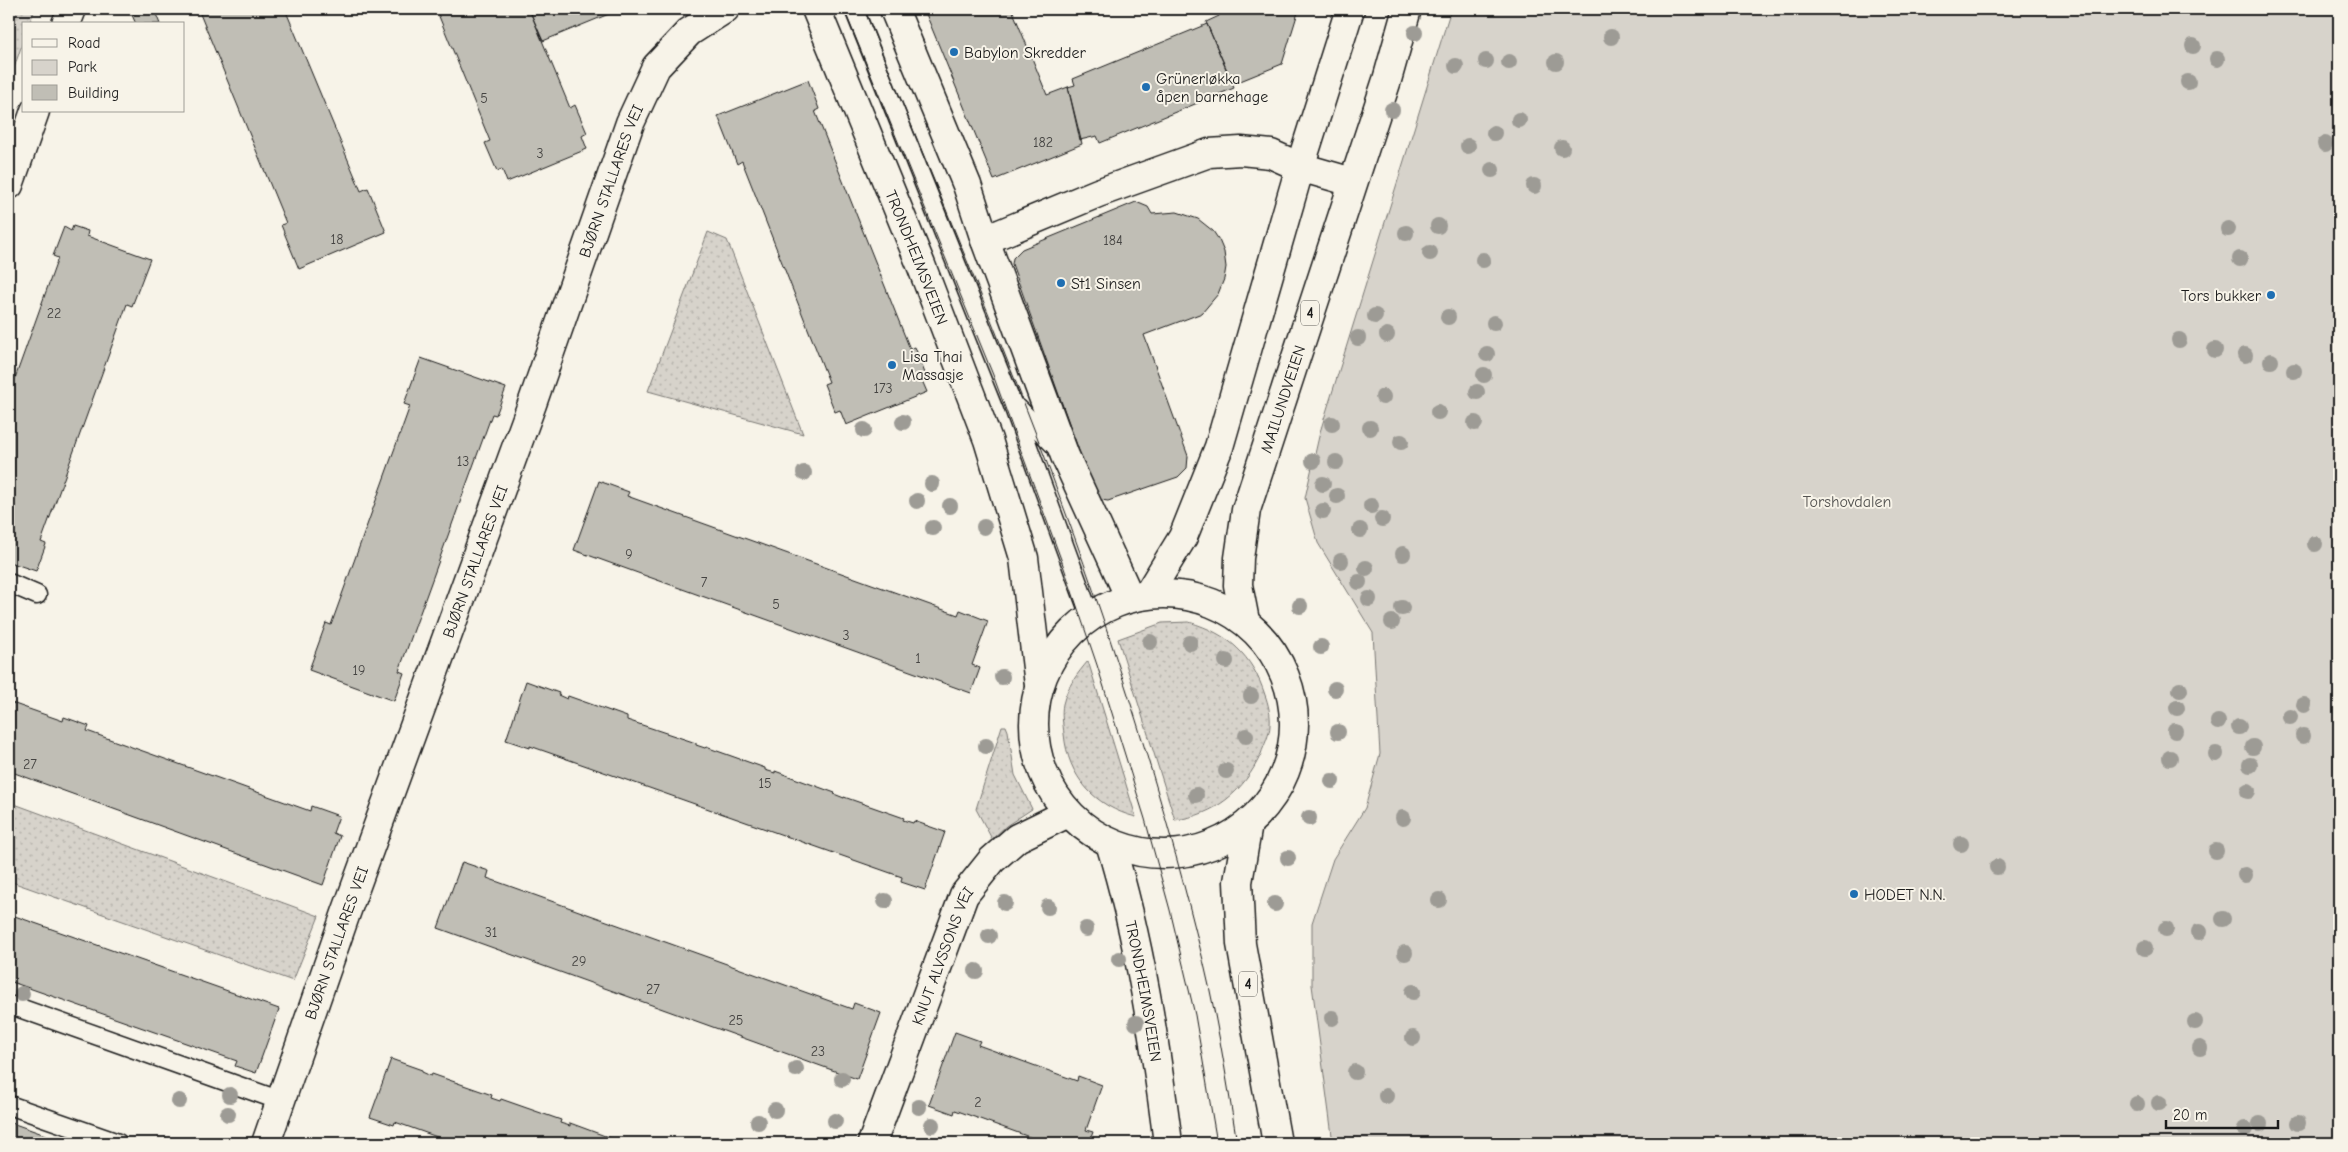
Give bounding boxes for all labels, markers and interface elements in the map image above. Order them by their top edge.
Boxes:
legend [22,22,185,112]
text: Road [68,34,100,52]
place label: Babylon Skredder [964,44,1087,62]
marker: Babylon Skredder [948,46,960,58]
text: Park [68,58,97,76]
place label: Grünerløkka åpen barnehage [1156,70,1268,106]
marker: Grünerløkka åpen barnehage [1140,81,1152,93]
text: Building [68,84,119,102]
house number: 5 [480,90,488,107]
street label: BJØRN STALLARES VEI [576,102,647,260]
house number: 182 [1033,134,1053,151]
house number: 3 [536,145,544,162]
street label: TRONDHEIMSVEIEN [881,188,951,327]
house number: 18 [331,231,343,248]
house number: 184 [1103,232,1123,249]
place label: St1 Sinsen [1071,275,1141,293]
marker: St1 Sinsen [1055,277,1067,289]
place label: Tors bukker [2181,287,2262,305]
marker: Tors bukker [2265,289,2277,301]
road number: 4 [1301,300,1319,326]
house number: 22 [47,305,61,322]
street label: MAILUNDVEIEN [1257,343,1309,456]
place label: Lisa Thai Massasje [902,348,964,384]
marker: Lisa Thai Massasje [886,359,898,371]
house number: 173 [873,380,893,397]
house number: 13 [457,453,469,470]
street label: BJØRN STALLARES VEI [439,483,512,640]
park label: Torshovdalen [1803,493,1891,511]
house number: 9 [625,546,633,563]
house number: 7 [701,574,708,591]
house number: 5 [772,596,780,613]
house number: 3 [842,627,850,644]
house number: 1 [915,650,921,667]
house number: 19 [353,662,365,679]
house number: 27 [23,756,37,773]
house number: 15 [758,775,772,792]
street label: BJØRN STALLARES VEI [302,864,372,1022]
street label: KNUT ALVSSONS VEI [909,883,977,1028]
place label: HODET N.N. [1864,886,1945,904]
marker: HODET N.N. [1848,888,1860,900]
street label: TRONDHEIMSVEIEN [1121,919,1165,1063]
house number: 31 [485,924,497,941]
house number: 29 [572,953,586,970]
road number: 4 [1239,972,1257,996]
house number: 27 [646,981,660,998]
house number: 25 [729,1012,743,1029]
house number: 23 [811,1043,825,1060]
house number: 2 [974,1094,982,1111]
scale bar [2166,1097,2278,1129]
text: 20 m [2173,1106,2207,1124]

